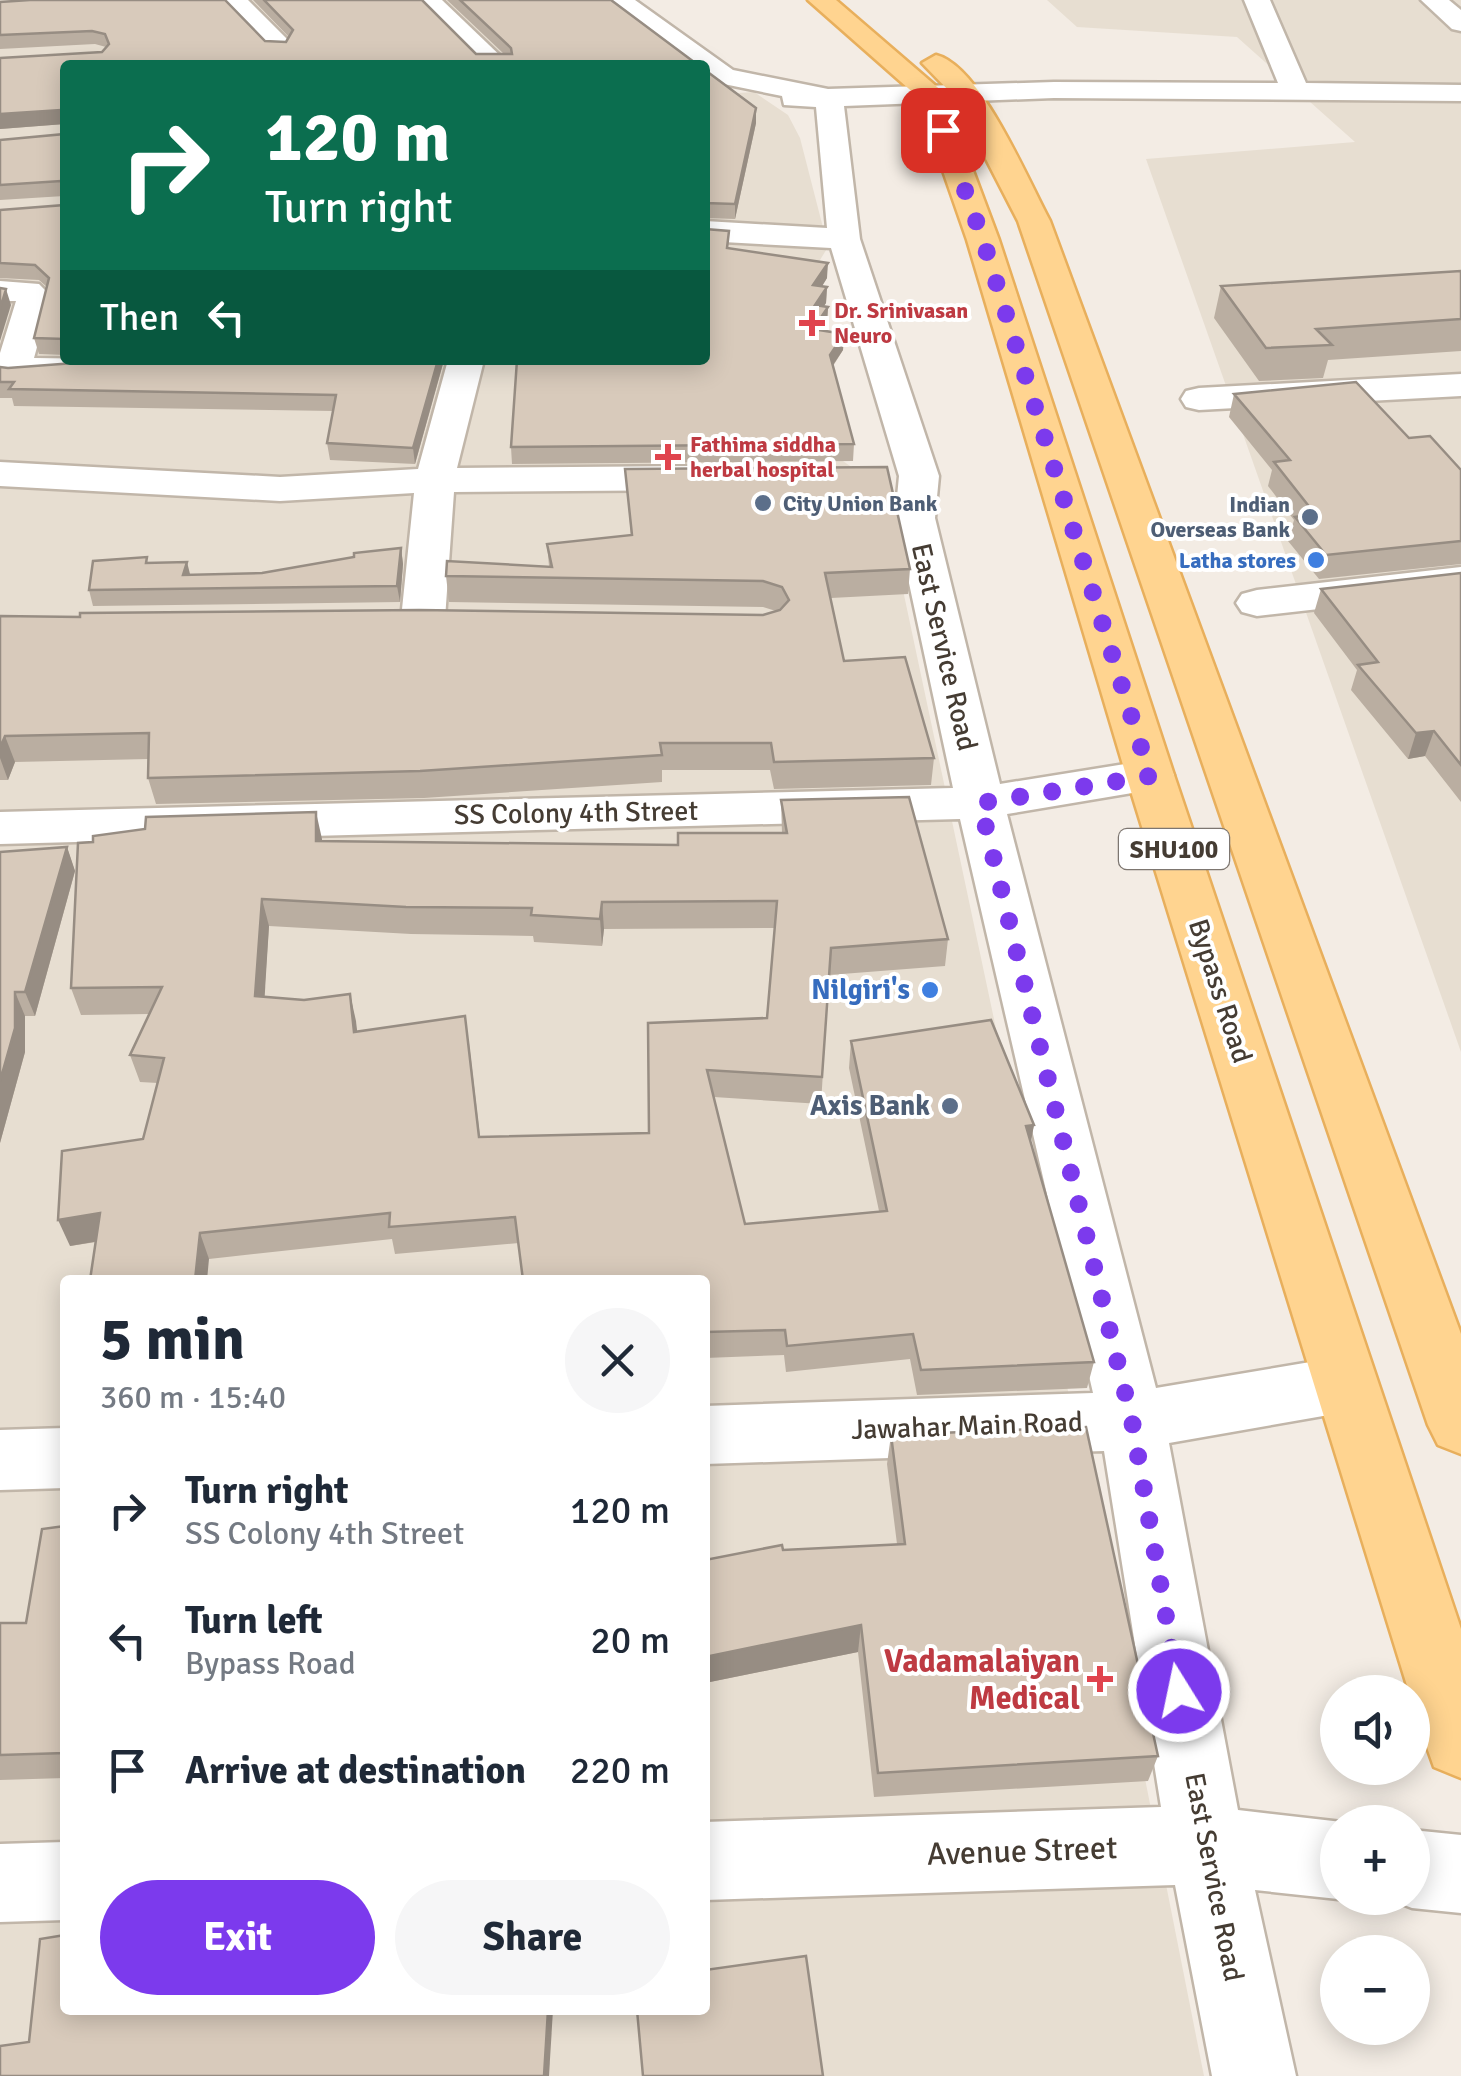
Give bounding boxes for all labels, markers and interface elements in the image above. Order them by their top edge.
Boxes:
pin [901,88,986,173]
text: 120 m [265,94,450,180]
icon: right [100,100,230,230]
icon: arrive [916,103,971,158]
text: Turn right [265,180,453,235]
icon: left [199,290,254,345]
text: Then [100,294,179,341]
place label: Dr. Srinivasan Neuro [834,297,968,349]
marker: Dr. Srinivasan Neuro [799,310,825,336]
place label: Fathima siddha herbal hospital [690,431,836,483]
marker: Fathima siddha herbal hospital [655,444,681,470]
place label: City Union Bank [783,490,938,517]
place label: Indian Overseas Bank [1150,491,1290,543]
marker: City Union Bank [752,492,774,514]
marker: Indian Overseas Bank [1299,506,1321,528]
street label: East Service Road [904,540,984,754]
place label: Latha stores [1179,547,1296,574]
marker: Latha stores [1305,549,1327,571]
street label: SS Colony 4th Street [454,794,699,832]
road number: SHU100 [1119,829,1229,869]
street label: Bypass Road [1181,915,1259,1067]
place label: Nilgiri's [811,973,910,1007]
marker: Nilgiri's [919,979,941,1001]
place label: Axis Bank [810,1089,930,1123]
marker: Axis Bank [939,1095,961,1117]
text: 5 min [100,1303,245,1377]
button: close [565,1308,670,1413]
text: 360 m · 15:40 [100,1378,286,1417]
street label: Jawahar Main Road [851,1405,1083,1447]
text: Turn right [185,1467,349,1514]
icon: right [100,1483,155,1538]
text: 120 m [570,1487,670,1534]
text: SS Colony 4th Street [185,1514,464,1553]
text: Turn left [185,1597,323,1644]
icon: left [100,1613,155,1668]
text: 20 m [590,1617,670,1664]
position arrow [1127,1639,1231,1743]
place label: Vadamalaiyan Medical [884,1642,1080,1718]
text: Bypass Road [185,1644,356,1683]
marker: Vadamalaiyan Medical [1089,1668,1111,1690]
map controls [1320,1675,1430,2045]
button: sound [1320,1675,1430,1785]
icon: arrive [100,1743,155,1798]
text: Arrive at destination [185,1747,526,1794]
text: 220 m [570,1747,670,1794]
street label: East Service Road [1177,1770,1251,1984]
button: + [1320,1805,1430,1915]
street label: Avenue Street [926,1828,1118,1874]
button: Exit [100,1880,375,1995]
button: Share [395,1880,670,1995]
button: − [1320,1935,1430,2045]

